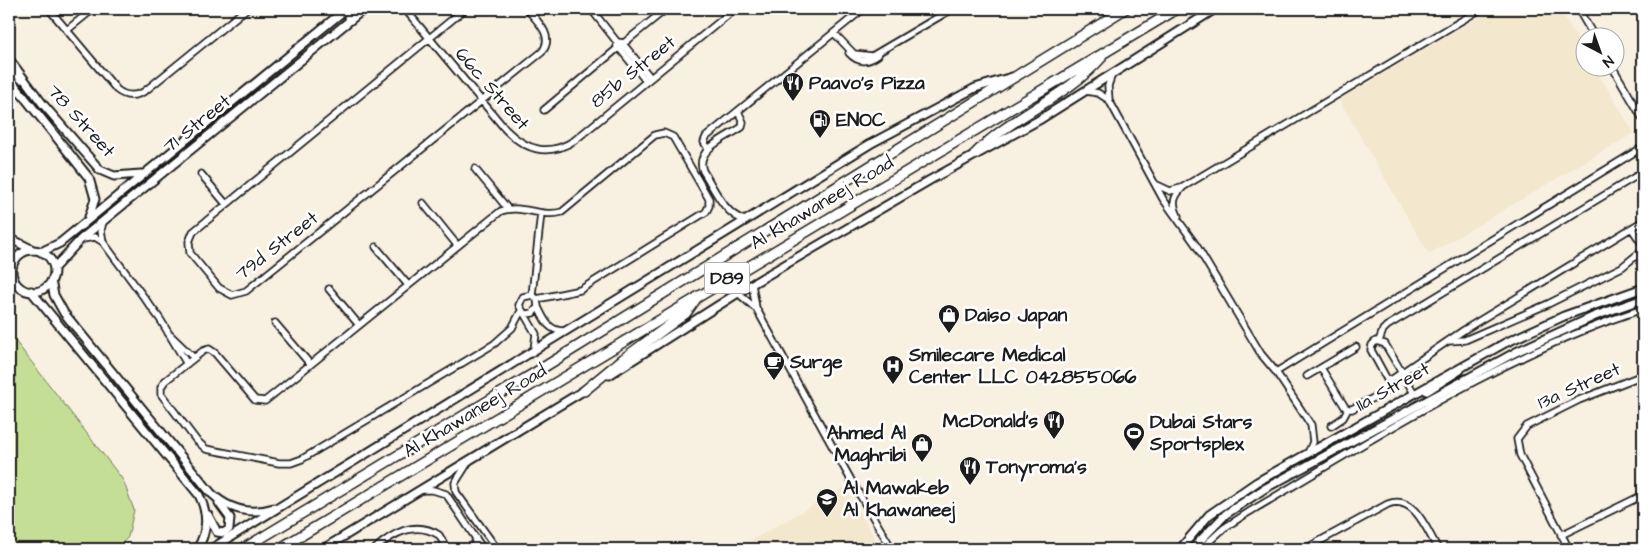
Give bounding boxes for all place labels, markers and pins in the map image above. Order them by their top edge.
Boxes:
place label: Paavo's Pizza [809,70,925,97]
restaurant icon: Paavo's Pizza [781,71,805,102]
place label: ENOC [836,107,886,134]
fuel station icon: ENOC [808,108,832,139]
place label: Daiso Japan [965,302,1068,329]
shop icon: Daiso Japan [937,303,961,334]
place label: Smilecare Medical Center LLC 042855066 [908,342,1137,391]
place label: Surge [789,349,843,377]
cafe icon: Surge [762,350,786,381]
hospital icon: Smilecare Medical Center LLC 042855066 [881,354,905,385]
place label: McDonald's [943,408,1038,435]
restaurant icon: McDonald's [1042,409,1066,440]
place label: Dubai Stars Sportsplex [1149,409,1253,458]
place label: Ahmed Al Maghribi [827,420,906,470]
sports icon: Dubai Stars Sportsplex [1122,421,1146,452]
shop icon: Ahmed Al Maghribi [910,432,934,463]
place label: Tonyroma's [985,454,1087,482]
restaurant icon: Tonyroma's [958,455,982,486]
place label: Al Mawakeb Al Khawaneej [843,475,955,524]
school or university icon: Al Mawakeb Al Khawaneej [815,487,839,518]

